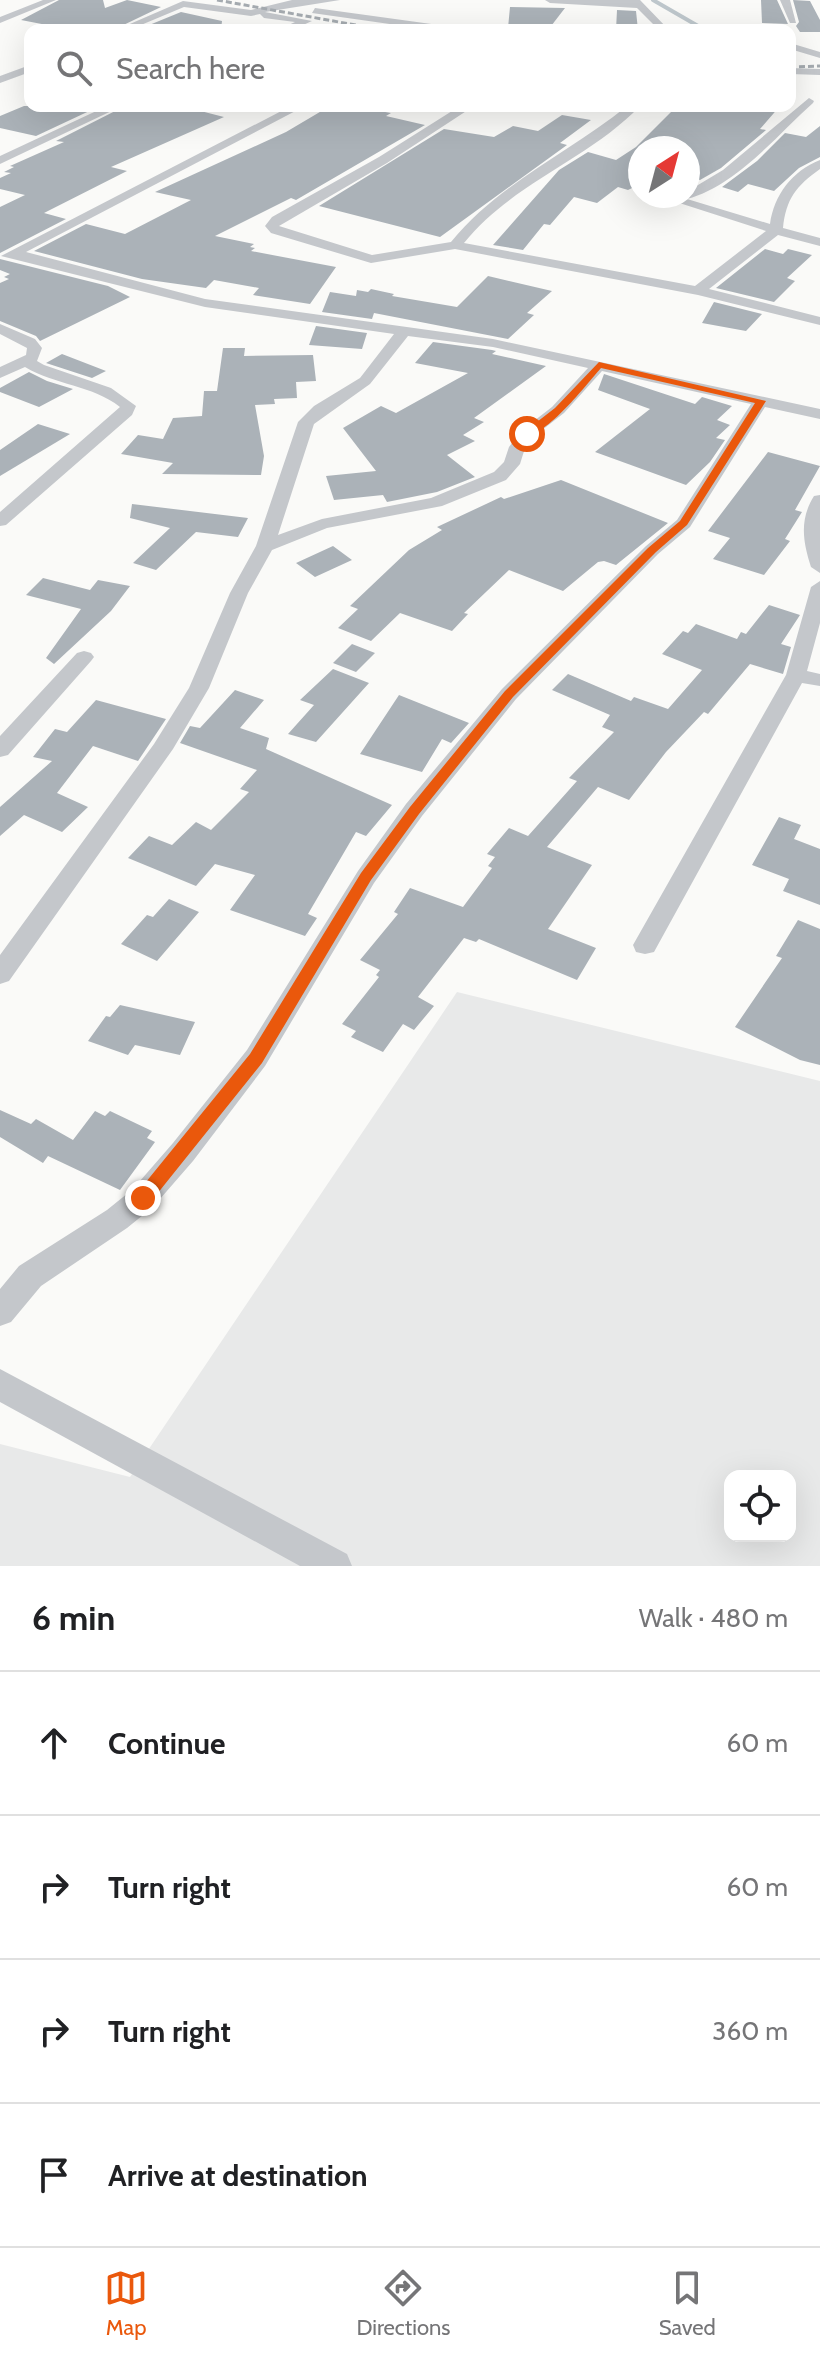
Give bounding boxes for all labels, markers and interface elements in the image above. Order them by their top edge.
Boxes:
search box [24,24,796,112]
icon: search [52,46,96,90]
text: Search here [116,50,265,87]
north arrow [628,136,700,208]
route start [509,416,545,452]
route end [125,1180,161,1216]
map controls [724,1470,796,1542]
button: locate [724,1470,796,1542]
text: 6 min [32,1597,115,1639]
text: Walk · 480 m [639,1602,788,1634]
icon: ahead [32,1721,76,1765]
text: Continue [108,1725,225,1762]
text: 60 m [726,1727,788,1759]
icon: right [32,1865,76,1909]
text: Turn right [108,1869,231,1906]
text: 60 m [726,1871,788,1903]
icon: right [32,2009,76,2053]
text: Turn right [108,2013,231,2050]
text: 360 m [712,2015,788,2047]
icon: arrive [32,2153,76,2197]
text: Arrive at destination [108,2157,368,2194]
tab: Map [104,2266,148,2341]
tab: Directions [356,2266,450,2341]
tab: Saved [659,2266,716,2341]

